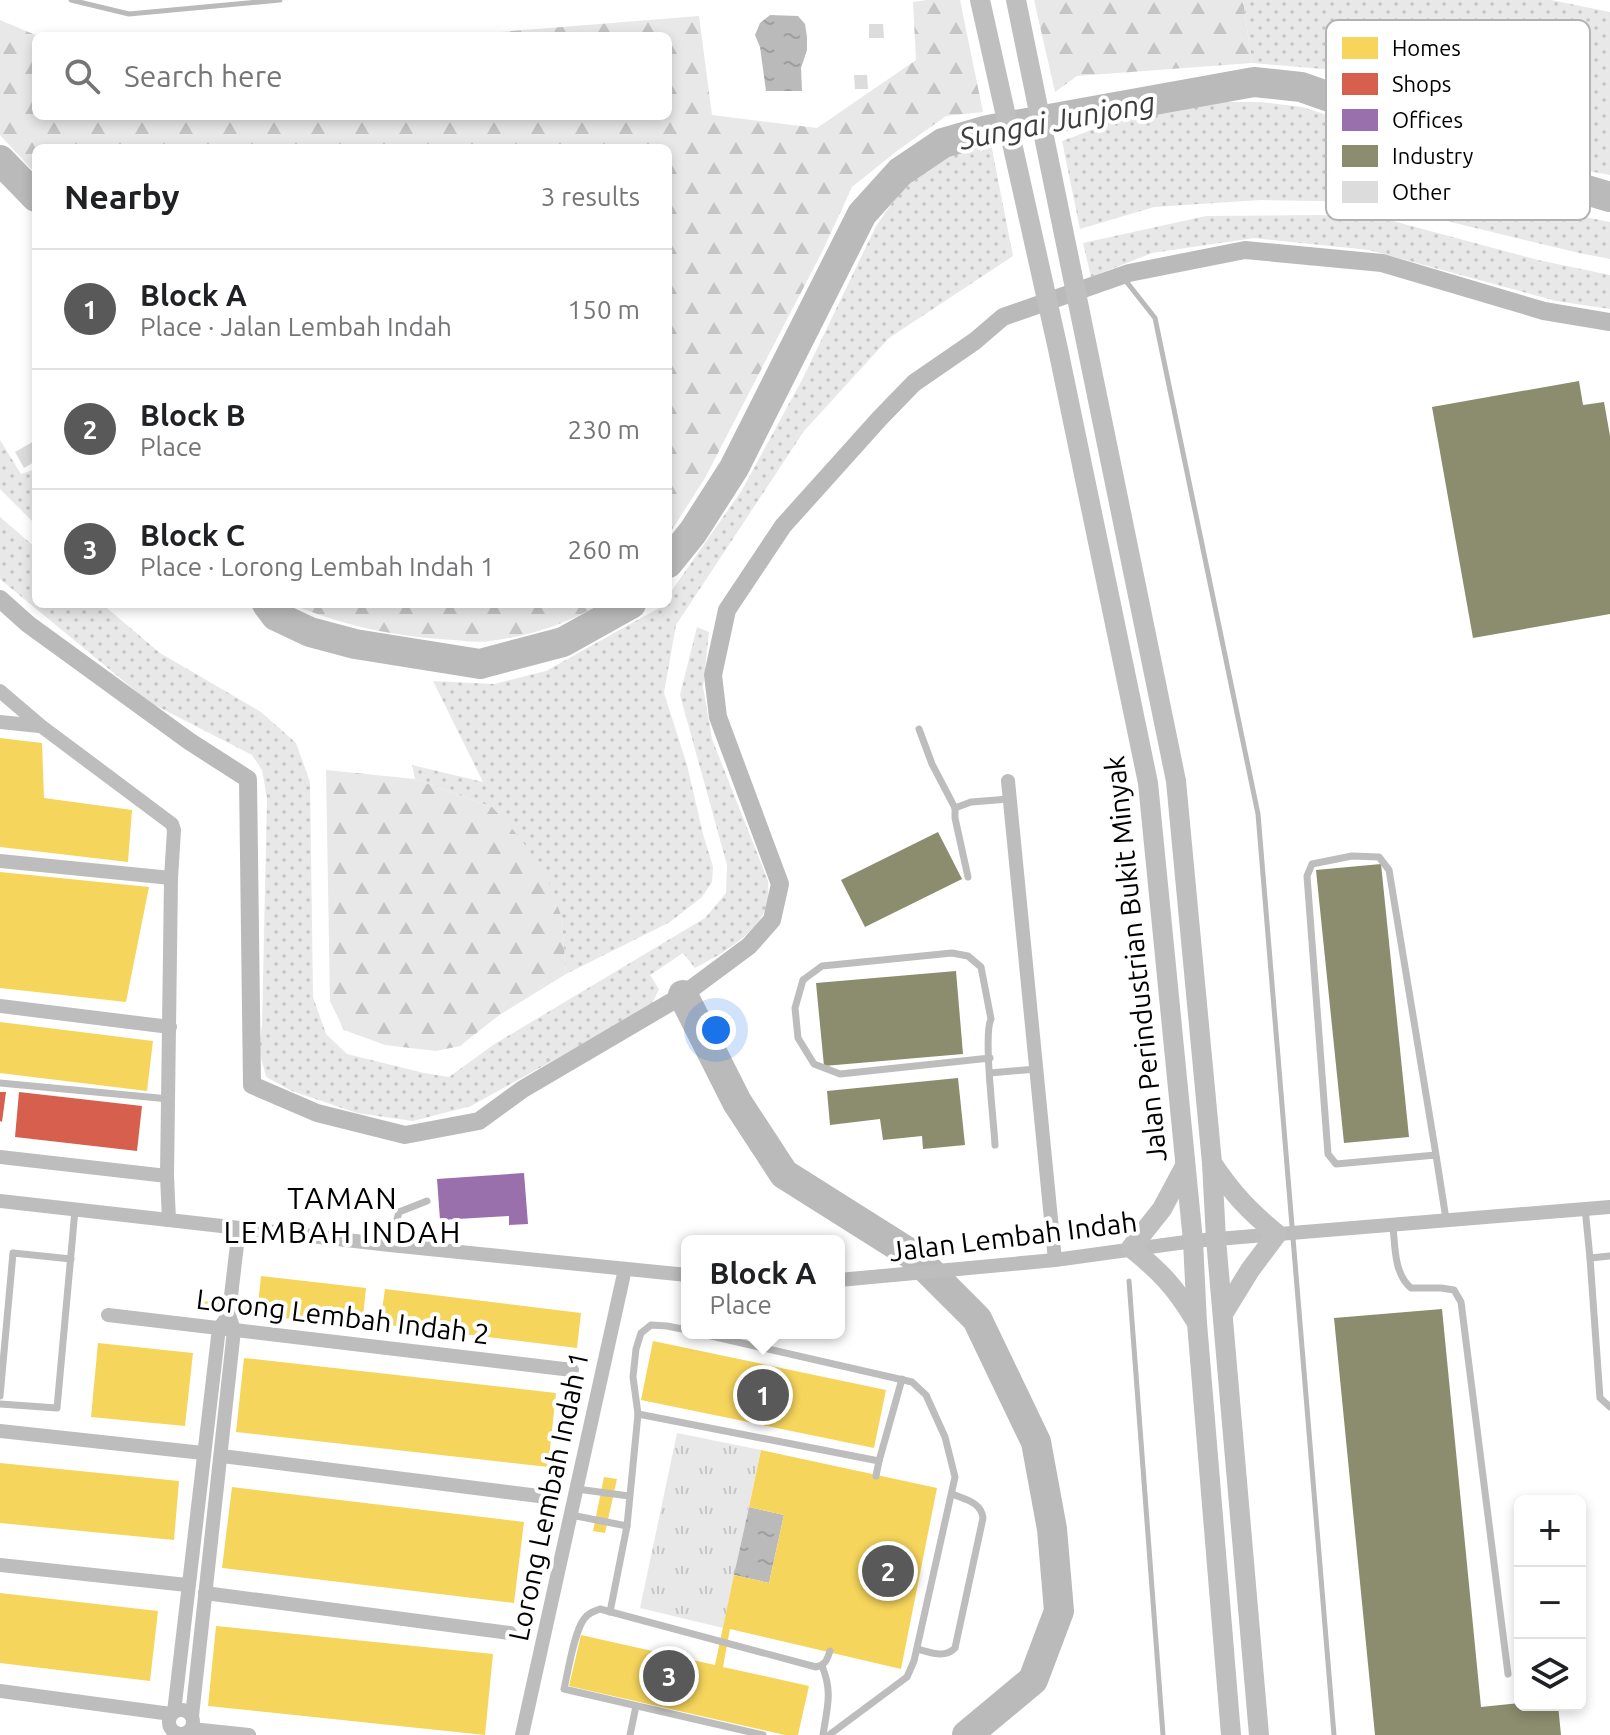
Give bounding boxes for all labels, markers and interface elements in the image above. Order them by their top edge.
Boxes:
legend [1326,20,1590,220]
search box [32,32,672,120]
text: Homes [1392,35,1461,60]
icon: search [60,54,104,98]
text: Search here [124,59,283,93]
text: Shops [1392,71,1451,96]
water label: Sungai Junjong [955,84,1158,156]
text: Offices [1392,107,1463,132]
text: Industry [1392,143,1474,168]
text: Nearby [64,177,179,215]
text: Other [1392,179,1451,204]
text: 3 results [541,182,640,211]
text: Block A [140,278,247,312]
text: 1 [83,295,97,324]
text: 150 m [568,295,640,324]
text: Place · Jalan Lembah Indah [140,312,452,341]
text: Block B [140,398,246,432]
text: 2 [83,415,97,444]
text: 230 m [568,415,640,444]
text: Place [140,432,202,461]
text: Block C [140,518,245,552]
text: 3 [83,535,97,564]
text: 260 m [568,535,640,564]
text: Place · Lorong Lembah Indah 1 [140,552,495,581]
street label: Jalan Perindustrian Bukit Minyak [1098,754,1172,1164]
your location [696,1010,736,1050]
district label: TAMAN LEMBAH INDAH [224,1181,462,1249]
street label: Jalan Lembah Indah [887,1205,1139,1267]
popup [681,1235,845,1339]
text: Block A [710,1256,816,1290]
street label: Lorong Lembah Indah 2 [195,1283,491,1349]
text: Place [710,1290,772,1319]
street label: Lorong Lembah Indah 1 [502,1348,594,1644]
pin: 1 [737,1365,789,1425]
map controls [1514,1495,1586,1711]
button: + [1514,1495,1586,1567]
pin: 2 [862,1541,914,1601]
button: − [1514,1567,1586,1639]
button: layers [1514,1639,1586,1711]
pin: 3 [643,1646,695,1706]

